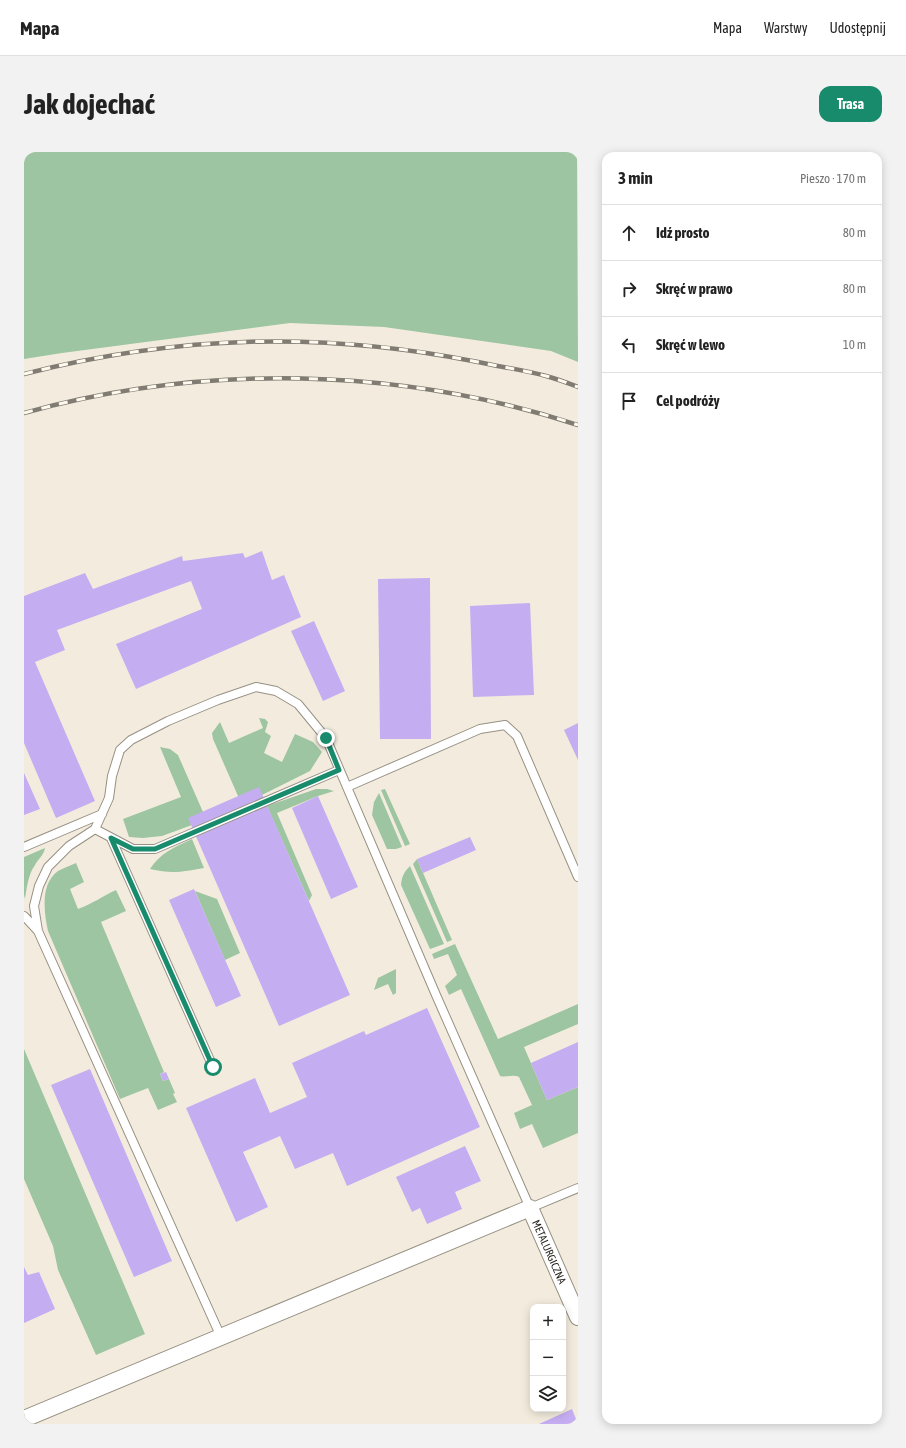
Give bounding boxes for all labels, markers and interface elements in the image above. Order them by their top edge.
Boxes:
text: Mapa [20,17,59,39]
text: Mapa [713,20,742,36]
text: Warstwy [764,20,807,36]
text: Udostępnij [829,20,886,36]
button: Trasa [819,86,882,122]
text: Jak dojechać [24,88,155,120]
text: 3 min [618,168,653,188]
text: Pieszo · 170 m [800,171,866,186]
icon: ahead [618,222,640,244]
text: Idź prosto [656,224,710,241]
text: 80 m [843,225,866,240]
icon: right [618,278,640,300]
text: Skręć w prawo [656,280,733,297]
text: 80 m [843,281,866,296]
icon: left [618,334,640,356]
text: Skręć w lewo [656,336,725,353]
text: 10 m [843,337,866,352]
icon: arrive [618,390,640,412]
text: Cel podróży [656,392,720,409]
route end [317,729,335,747]
route start [204,1058,222,1076]
street label: METALURGICZNA [530,1218,569,1286]
map controls [530,1304,566,1412]
button: + [530,1304,566,1340]
button: − [530,1340,566,1376]
button: layers [530,1376,566,1412]

